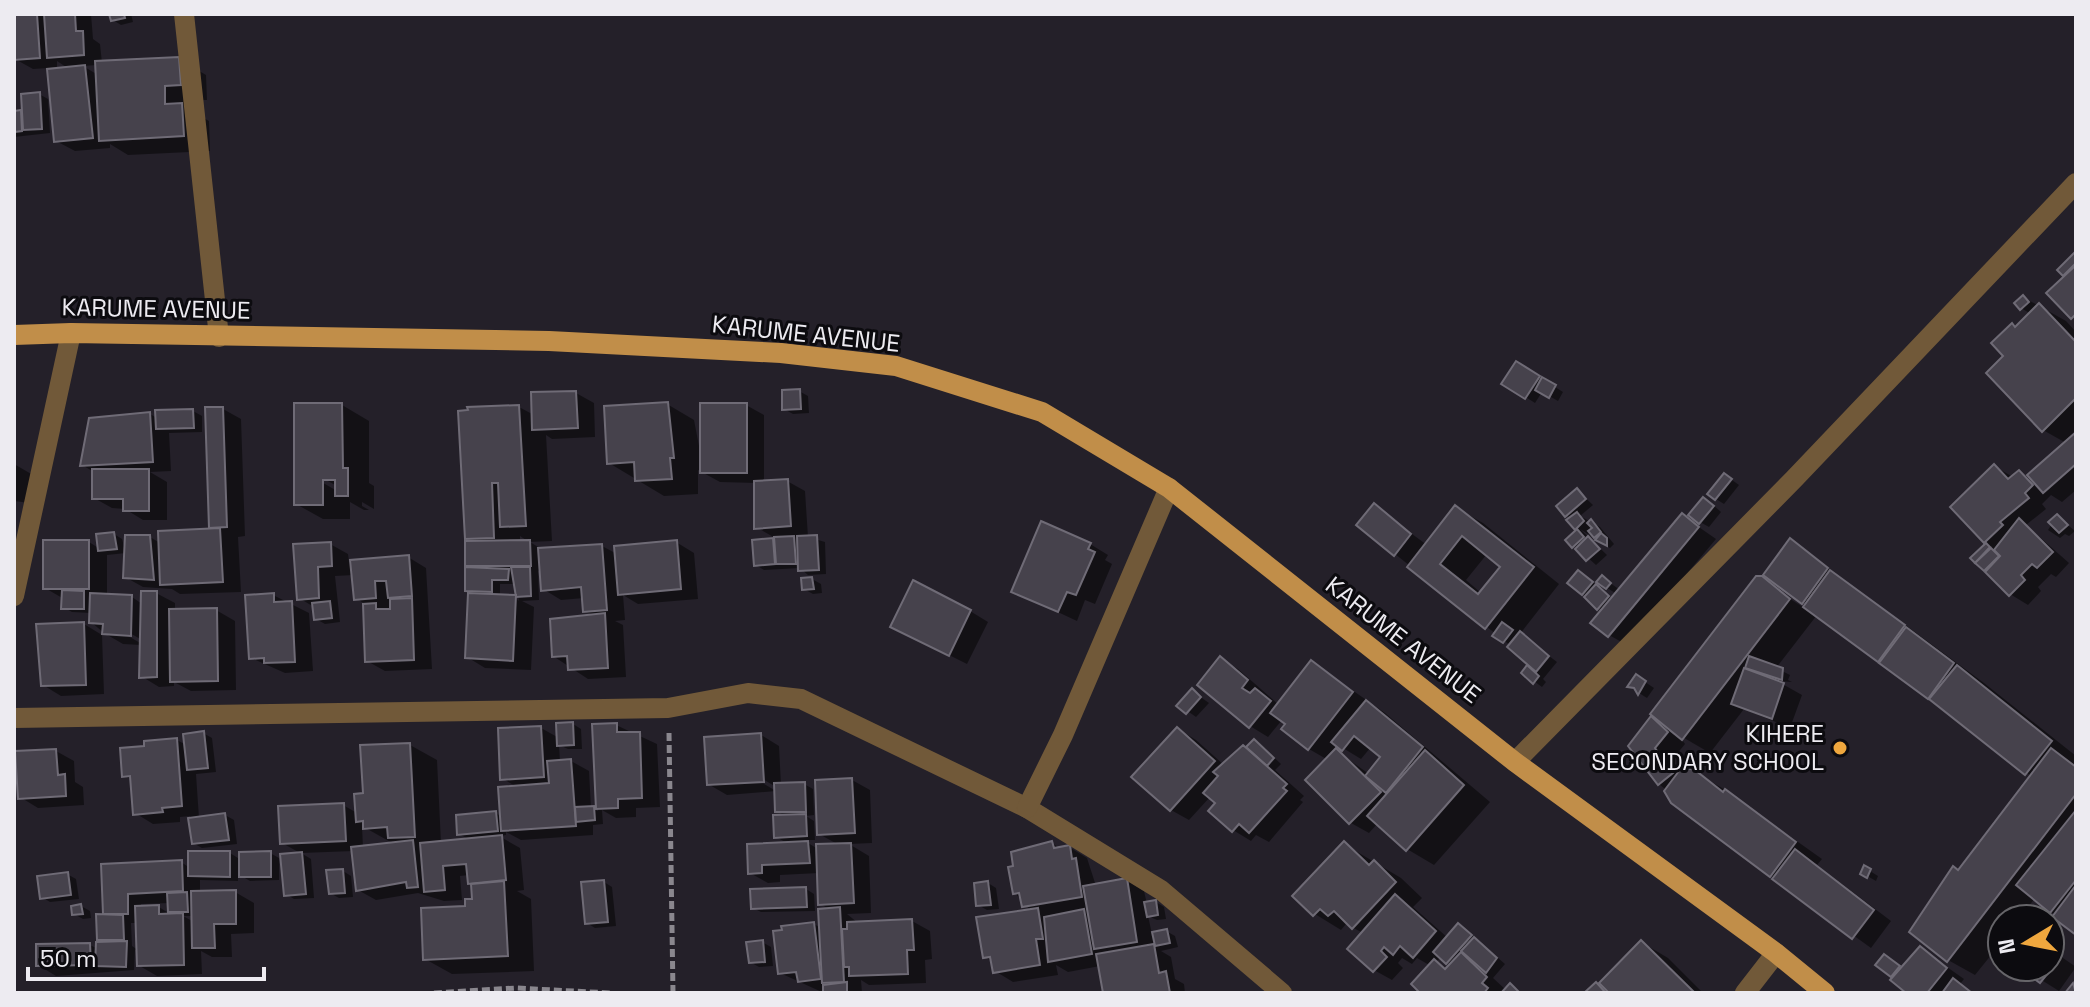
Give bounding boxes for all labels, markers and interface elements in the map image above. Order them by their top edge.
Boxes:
street label: KARUME AVENUE [61,291,251,326]
street label: KARUME AVENUE [711,308,901,359]
street label: KARUME AVENUE [1319,569,1487,710]
place label: KIHERE SECONDARY SCHOOL [1591,718,1824,777]
marker: KIHERE SECONDARY SCHOOL [1831,739,1849,757]
north arrow [1986,903,2066,983]
scale bar [28,931,264,981]
text: N [1991,937,2021,956]
text: 50 m [40,943,97,974]

